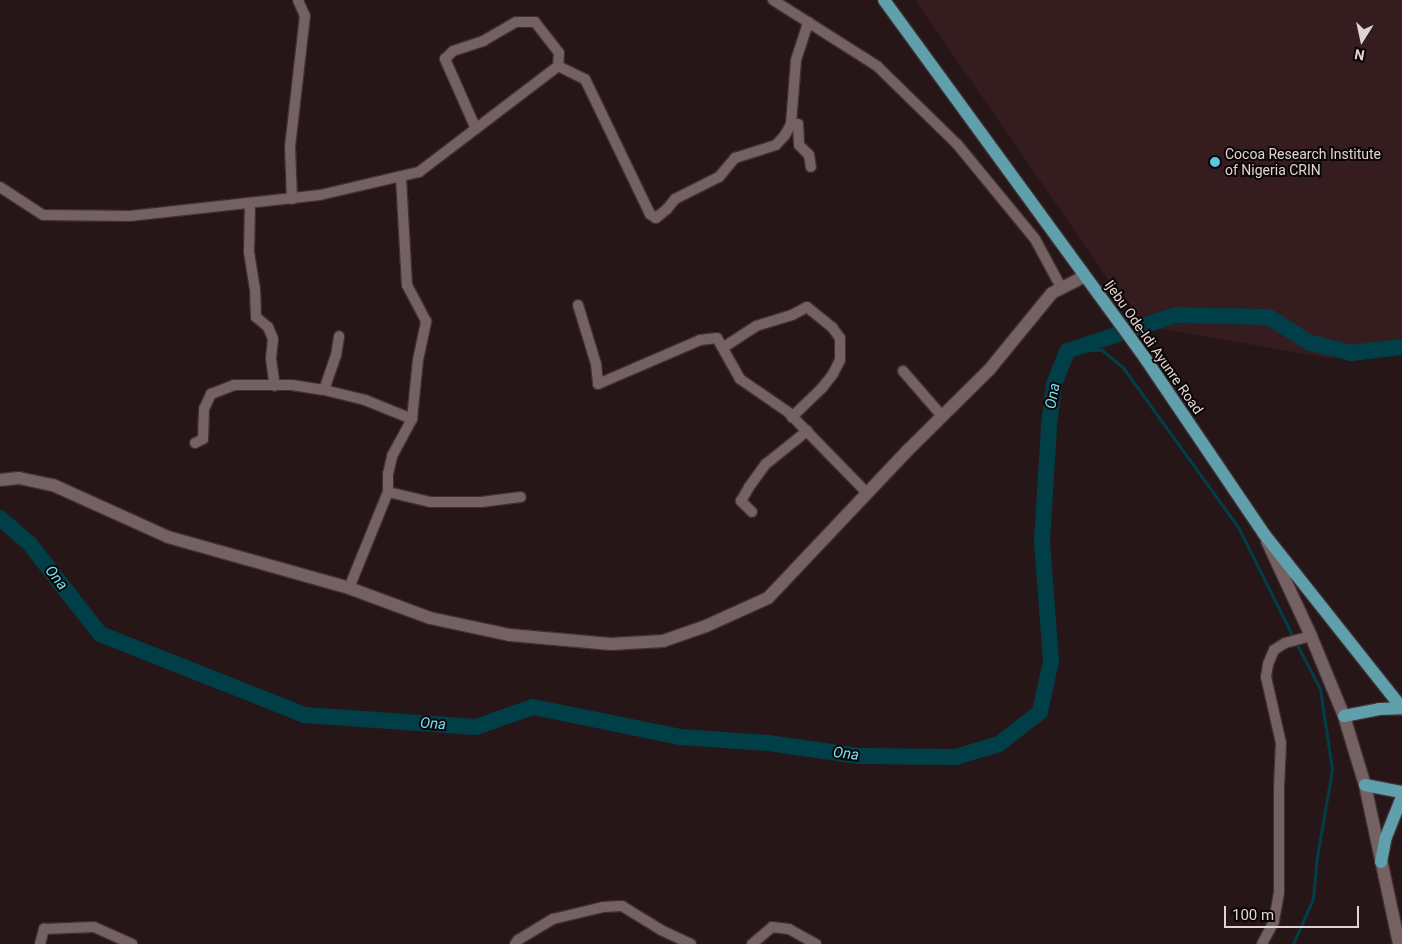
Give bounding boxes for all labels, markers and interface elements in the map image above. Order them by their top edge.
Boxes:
north arrow [1337,15,1387,65]
text: N [1353,46,1366,64]
place label: Cocoa Research Institute of Nigeria CRIN [1225,146,1381,178]
marker: Cocoa Research Institute of Nigeria CRIN [1209,156,1221,168]
street label: Ijebu Ode-Idi Ayunre Road [1101,277,1207,417]
water label: Ona [1042,382,1064,410]
water label: Ona [41,562,71,594]
water label: Ona [419,714,447,734]
water label: Ona [832,743,860,765]
scale bar [1227,896,1362,928]
text: 100 m [1232,906,1274,924]

